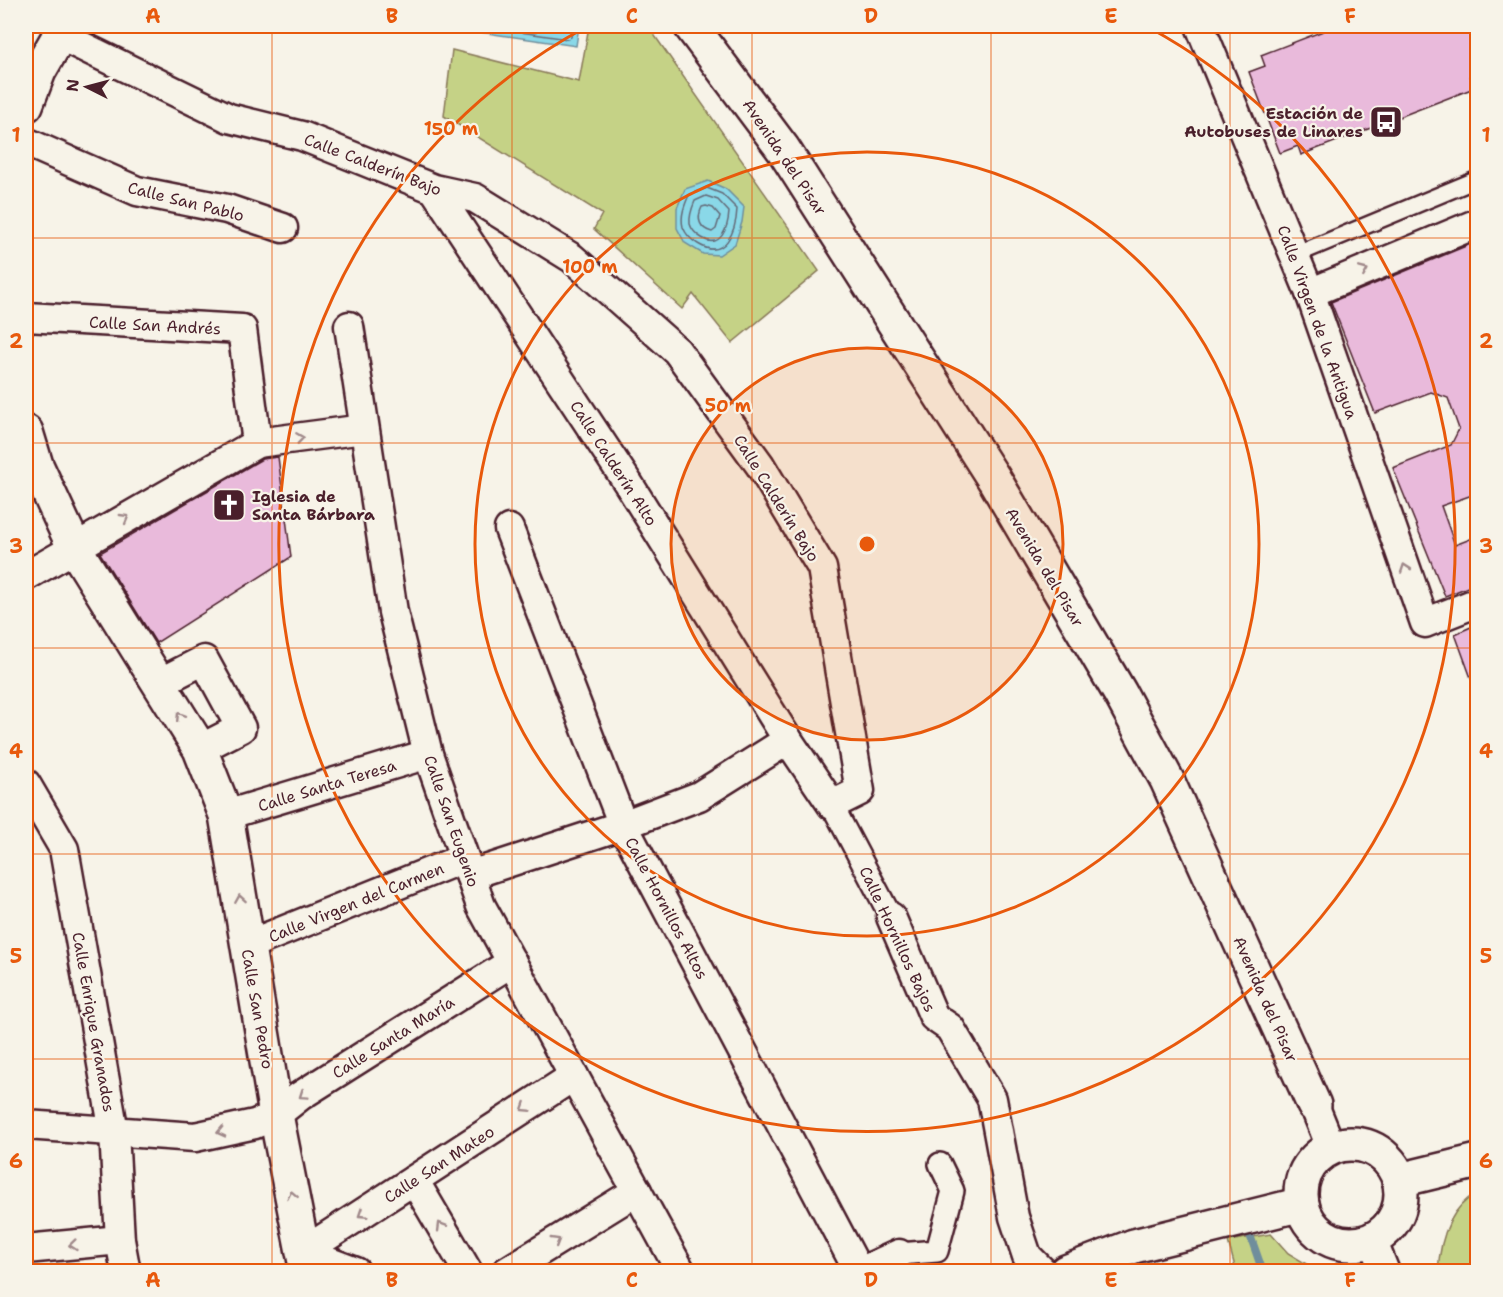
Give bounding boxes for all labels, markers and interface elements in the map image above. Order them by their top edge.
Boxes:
text: A [145,3,161,29]
text: B [386,3,398,29]
text: C [626,3,638,29]
text: D [864,3,878,29]
text: E [1104,3,1118,29]
text: F [1344,3,1356,29]
north arrow [57,57,117,117]
text: N [61,78,84,93]
street label: Avenida del Pisar [738,95,831,219]
place label: Estación de Autobuses de Linares [1184,103,1363,142]
bus stop icon: Estación de Autobuses de Linares [1368,104,1404,140]
text: 150 m [424,117,479,141]
text: 1 [11,122,21,148]
text: 1 [1481,122,1491,148]
street label: Calle Calderín Bajo [301,129,445,200]
street label: Calle San Pablo [125,177,246,226]
street label: Calle Virgen de la Antigua [1273,222,1362,422]
text: 100 m [562,255,618,279]
one-way arrow [1358,266,1369,278]
street label: Calle San Andrés [89,312,222,339]
text: 2 [9,328,23,354]
text: 2 [1479,328,1493,354]
text: 50 m [705,394,752,418]
street label: Calle Calderín Alto [565,397,662,530]
street label: Calle Calderín Bajo [729,431,824,566]
one-way arrow [295,432,305,444]
place label: Iglesia de Santa Bárbara [252,486,375,525]
church icon: Iglesia de Santa Bárbara [211,487,247,523]
street label: Avenida del Pisar [1001,504,1089,631]
one-way arrow [119,514,129,526]
text: 3 [9,533,23,559]
text: 3 [1479,533,1493,559]
centre of rings [857,534,877,554]
one-way arrow [1400,563,1413,574]
one-way arrow [175,712,187,722]
text: 4 [9,738,23,764]
text: 4 [1479,738,1493,764]
street label: Calle San Eugenio [419,752,484,890]
street label: Calle Santa Teresa [255,754,399,817]
street label: Calle Hornillos Altos [620,834,713,983]
street label: Calle Virgen del Carmen [265,858,447,947]
street label: Calle Hornillos Bajos [855,863,941,1016]
one-way arrow [235,895,247,904]
street label: Calle Enrique Granados [67,930,120,1114]
street label: Avenida del Pisar [1228,933,1303,1065]
text: 5 [10,943,22,969]
text: 5 [1480,943,1492,969]
street label: Calle San Pedro [237,948,278,1071]
street label: Calle Santa María [328,991,458,1083]
one-way arrow [299,1088,310,1099]
one-way arrow [521,1101,532,1112]
street label: Calle San Mateo [380,1121,498,1208]
one-way arrow [216,1124,226,1137]
text: 6 [9,1148,23,1174]
text: 6 [1479,1148,1493,1174]
one-way arrow [286,1190,299,1200]
one-way arrow [357,1207,368,1218]
one-way arrow [437,1222,448,1232]
one-way arrow [549,1237,560,1248]
one-way arrow [68,1238,77,1251]
text: A [145,1267,161,1293]
text: B [386,1267,398,1293]
text: C [626,1267,638,1293]
text: D [864,1267,878,1293]
text: E [1104,1267,1118,1293]
text: F [1344,1267,1356,1293]

